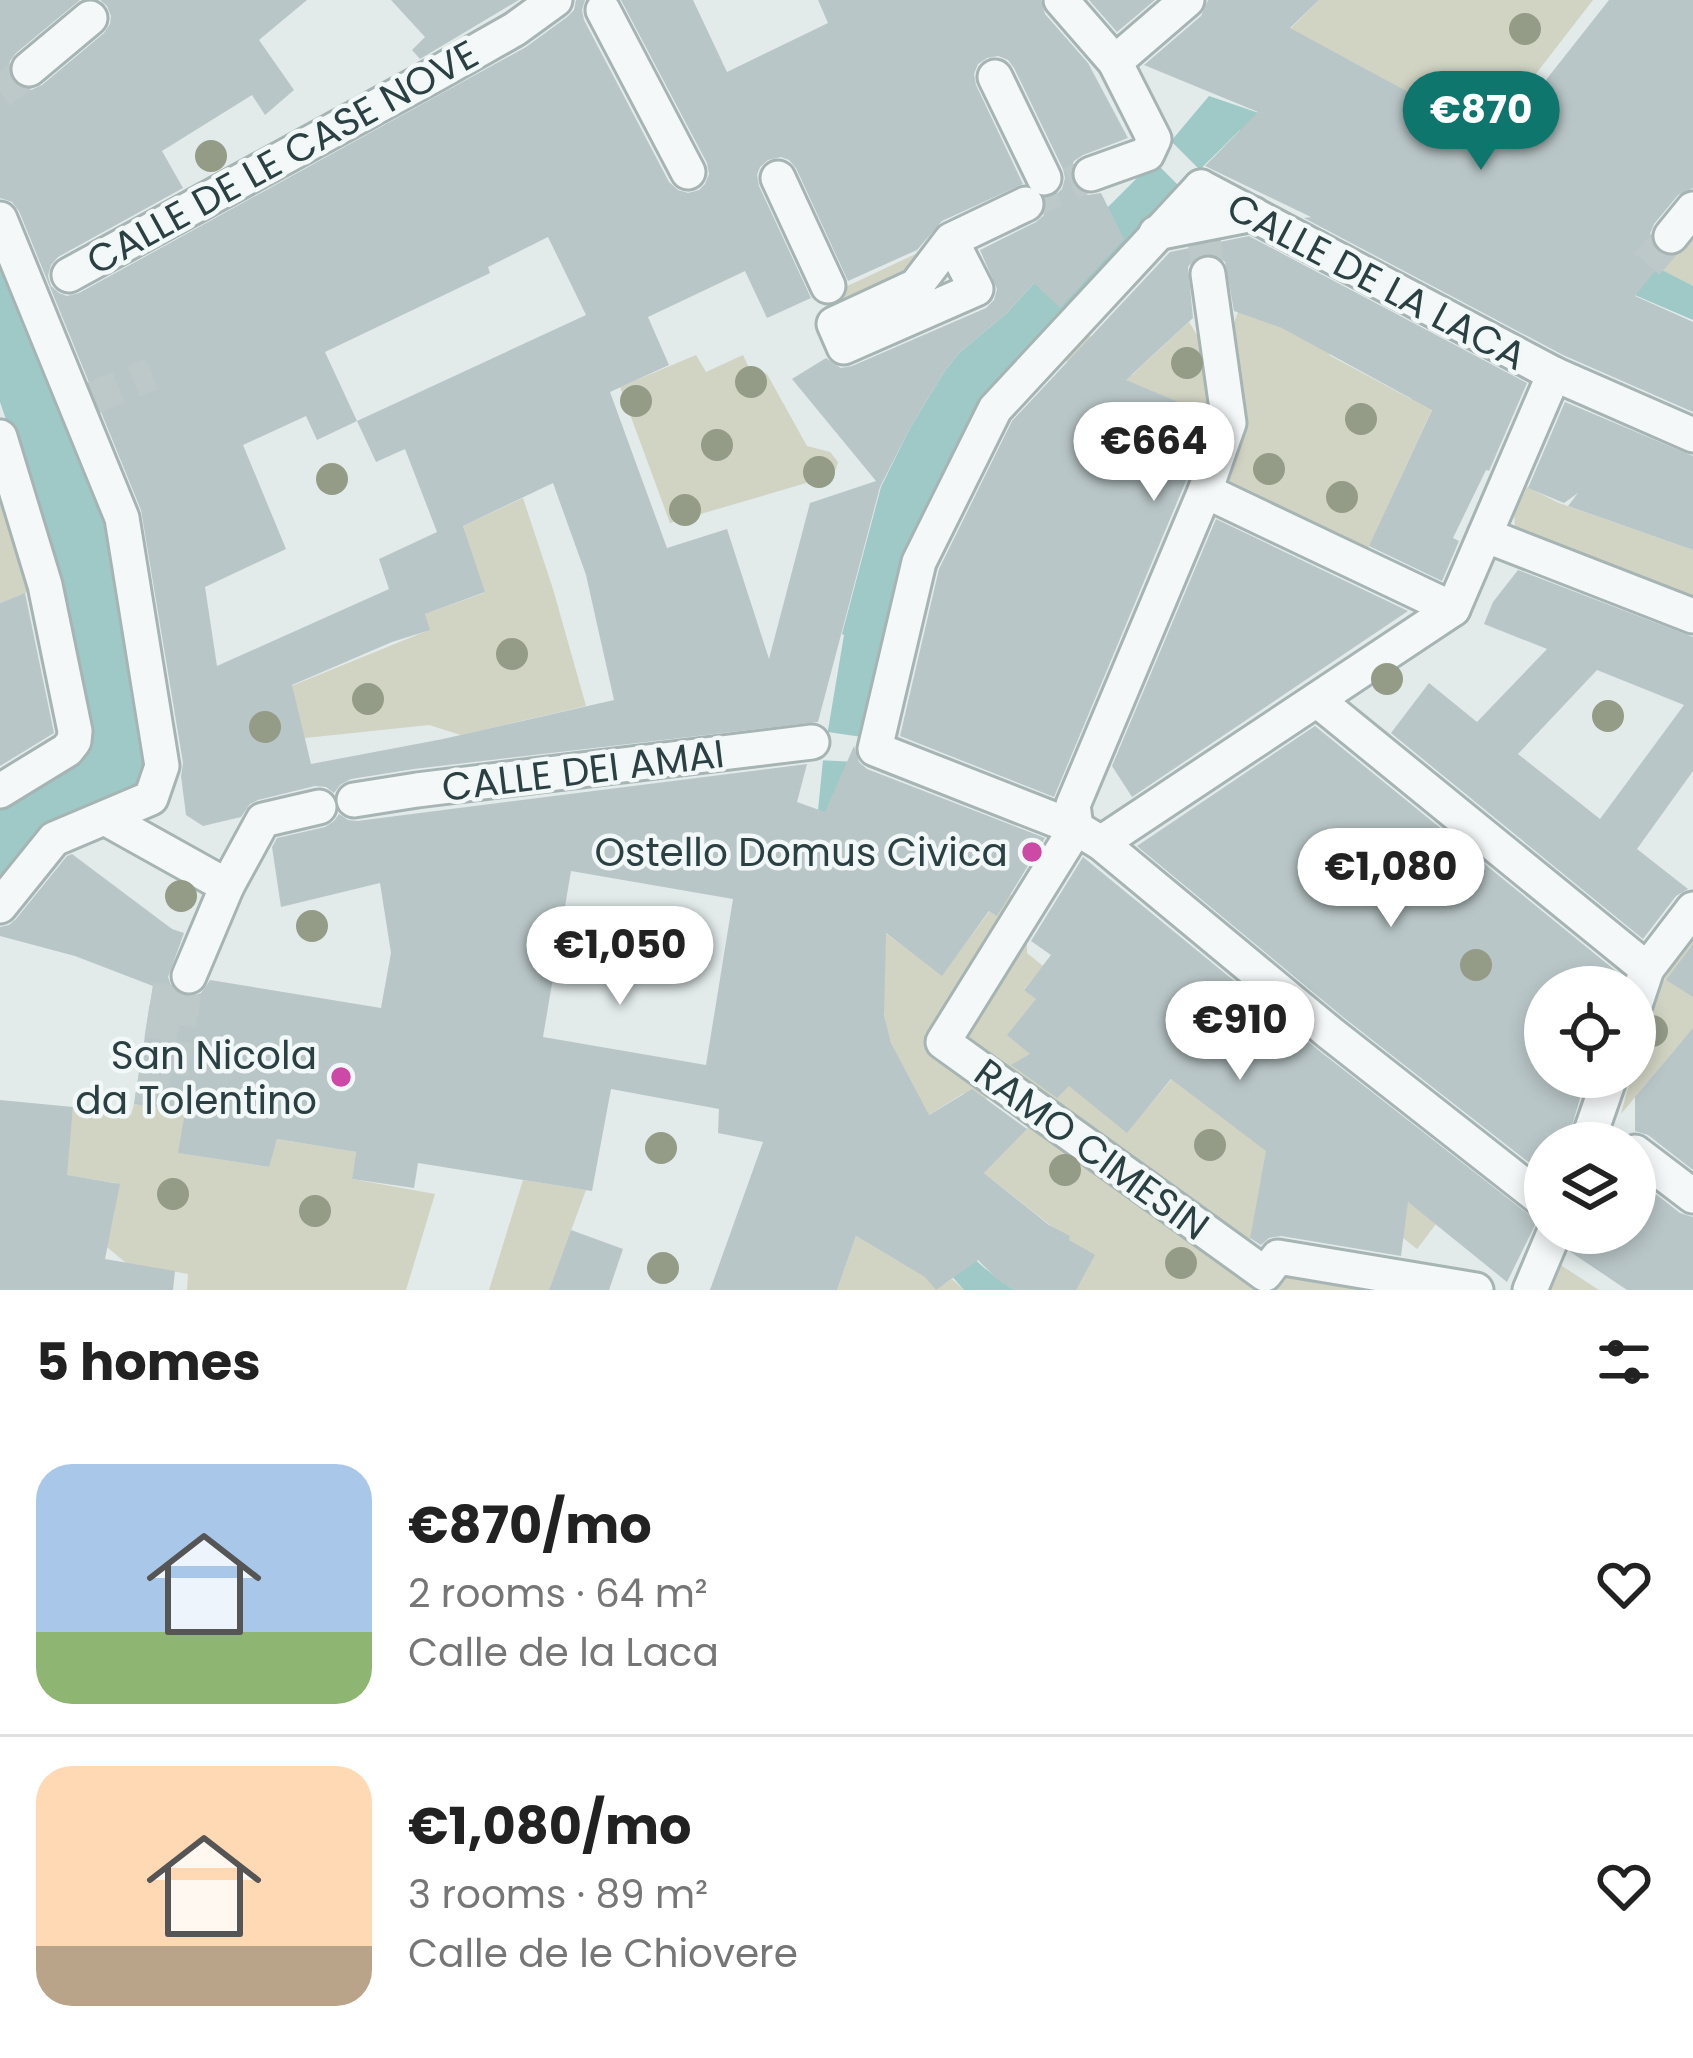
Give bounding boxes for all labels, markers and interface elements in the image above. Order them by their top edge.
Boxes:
street label: CALLE DE LE CASE NOVE [77,27,488,288]
pin: €870 [1410,71,1552,173]
text: €870 [1430,82,1532,137]
street label: CALLE DE LA LACA [1217,179,1536,384]
pin: €664 [1083,402,1225,504]
text: €664 [1100,413,1208,468]
street label: CALLE DEI AMAI [439,726,727,815]
place label: Ostello Domus Civica [594,825,1008,880]
pin: €1,080 [1293,828,1489,930]
marker: Ostello Domus Civica [1019,839,1045,865]
text: €1,080 [1324,839,1458,894]
pin: €1,050 [522,906,718,1008]
text: €1,050 [553,917,687,972]
map controls [1524,966,1656,1254]
button: locate [1524,966,1656,1098]
pin: €910 [1169,981,1311,1083]
text: €910 [1192,992,1288,1047]
place label: San Nicola da Tolentino [75,1028,317,1128]
street label: RAMO CIMESIN [963,1046,1220,1253]
marker: San Nicola da Tolentino [328,1064,354,1090]
button: layers [1524,1122,1656,1254]
text: 5 homes [36,1326,261,1398]
icon: filters [1591,1329,1657,1395]
text: €870/mo [408,1489,652,1561]
icon: home [132,1512,276,1656]
icon: heart [1591,1551,1657,1617]
text: 2 rooms · 64 m² [408,1566,708,1621]
text: Calle de la Laca [408,1625,719,1680]
text: €1,080/mo [408,1790,692,1862]
icon: home [132,1814,276,1958]
icon: heart [1591,1853,1657,1919]
text: 3 rooms · 89 m² [408,1867,708,1922]
text: Calle de le Chiovere [408,1926,798,1981]

